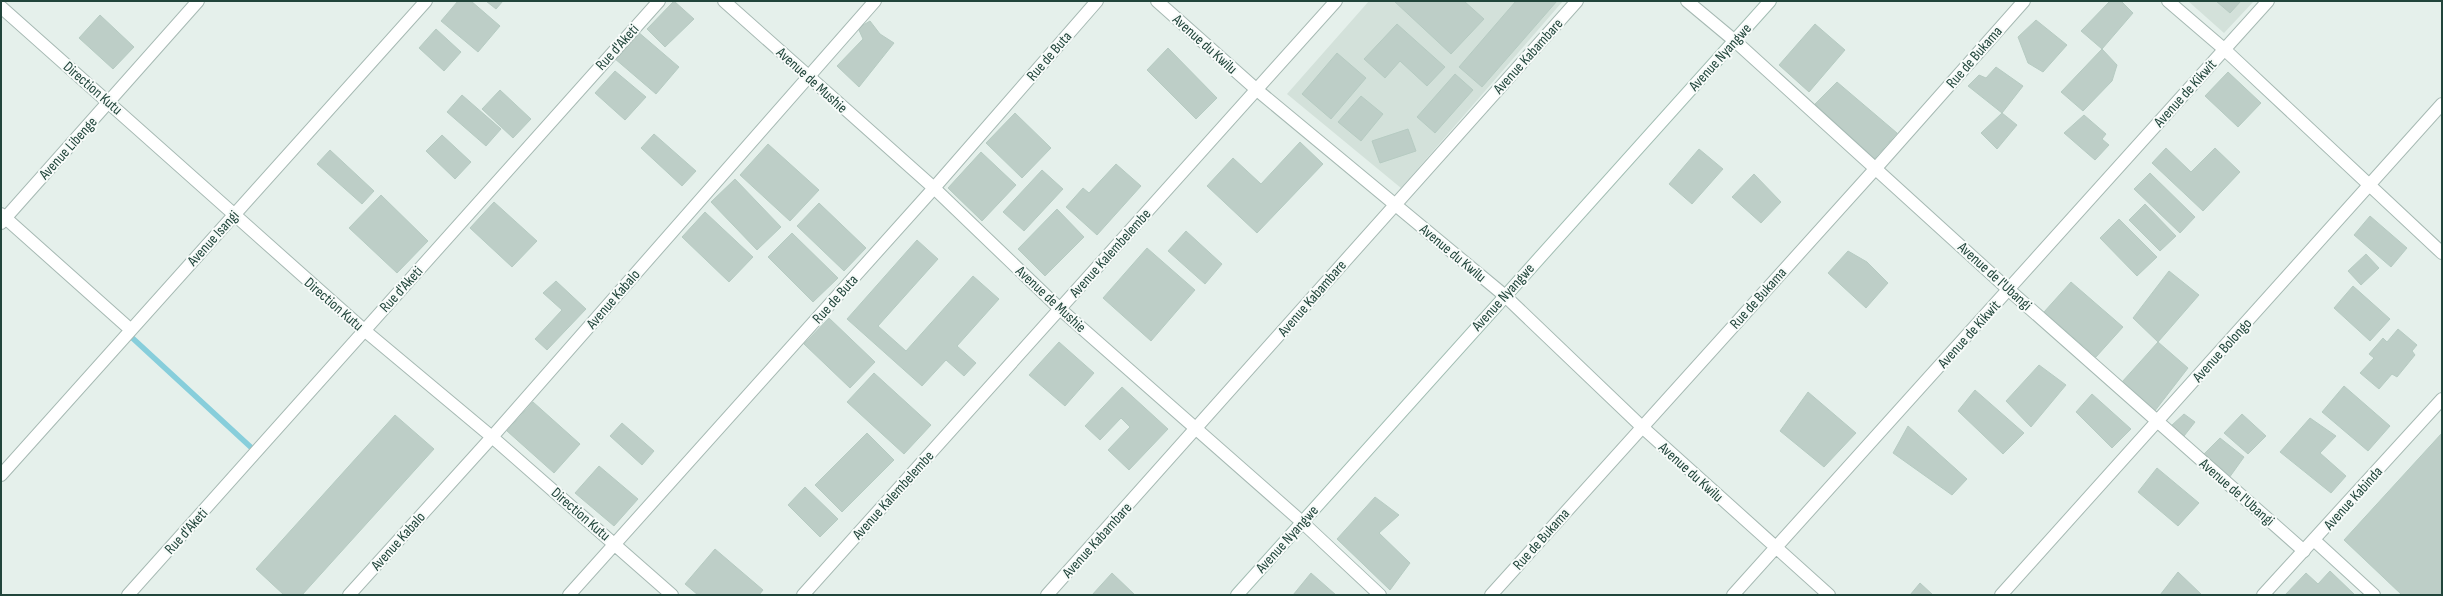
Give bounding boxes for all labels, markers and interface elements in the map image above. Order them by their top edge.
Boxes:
street label: Avenue du Kwilu [1168,10,1241,78]
street label: Avenue Kabambare [1489,15,1567,99]
street label: Avenue Nyangwe [1684,19,1756,96]
street label: Rue d'Aketi [592,20,643,74]
street label: Rue de Bukama [1942,22,2007,92]
street label: Rue de Buta [1023,27,1076,85]
street label: Avenue de Mushie [771,43,851,117]
street label: Avenue de Kikwit [2149,55,2221,132]
street label: Direction Kutu [59,57,126,119]
street label: Avenue Libenge [35,113,102,184]
street label: Avenue Kalembelembe [1065,205,1155,302]
street label: Avenue Isangi [183,206,243,271]
street label: Avenue du Kwilu [1415,219,1490,287]
street label: Avenue de l'Ubangi [1953,237,2036,315]
street label: Avenue Kabambare [1273,256,1351,341]
street label: Avenue Nyangwe [1467,259,1539,336]
street label: Avenue de Mushie [1011,261,1090,337]
street label: Rue d'Aketi [376,262,427,316]
street label: Rue de Bukama [1726,264,1791,333]
street label: Avenue Kabalo [582,266,644,334]
street label: Rue de Buta [808,271,862,328]
street label: Direction Kutu [300,273,367,335]
street label: Avenue de Kikwit [1933,296,2005,373]
street label: Avenue Bolongo [2188,314,2256,387]
street label: Avenue du Kwilu [1654,438,1727,506]
street label: Avenue Kalembelembe [848,447,938,544]
street label: Avenue de l'Ubangi [2194,454,2278,530]
street label: Avenue Kabinda [2319,462,2387,535]
street label: Direction Kutu [547,483,614,545]
street label: Avenue Kabambare [1058,499,1136,583]
street label: Avenue Nyangwe [1251,501,1323,578]
street label: Rue d'Aketi [161,504,212,558]
street label: Rue de Bukama [1509,505,1574,574]
street label: Avenue Kabalo [366,508,430,575]

